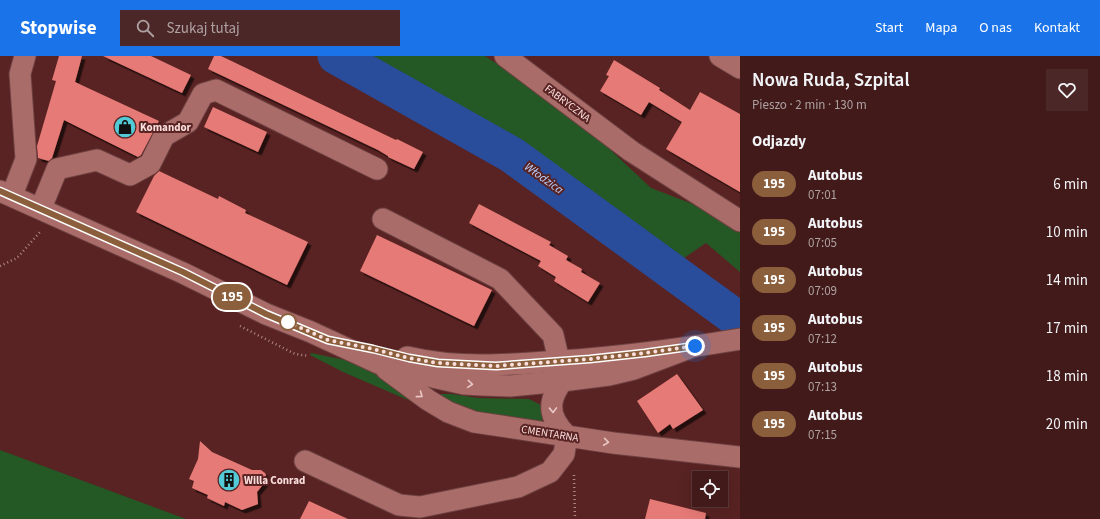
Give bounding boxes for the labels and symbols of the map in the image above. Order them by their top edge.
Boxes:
street label: FABRYCZNA [542,81,594,126]
shop icon: Komandor [112,114,138,140]
place label: Komandor [140,120,192,135]
water label: Włodzica [521,158,567,199]
line badge: 195 [209,284,255,310]
unlabelled marker [279,313,297,331]
your location [685,336,705,356]
one-way arrow [467,380,473,389]
one-way arrow [416,390,423,397]
one-way arrow [549,407,557,413]
street label: CMENTARNA [520,422,580,445]
one-way arrow [603,437,609,446]
building icon: Willa Conrad [216,467,242,493]
place label: Willa Conrad [244,473,305,488]

